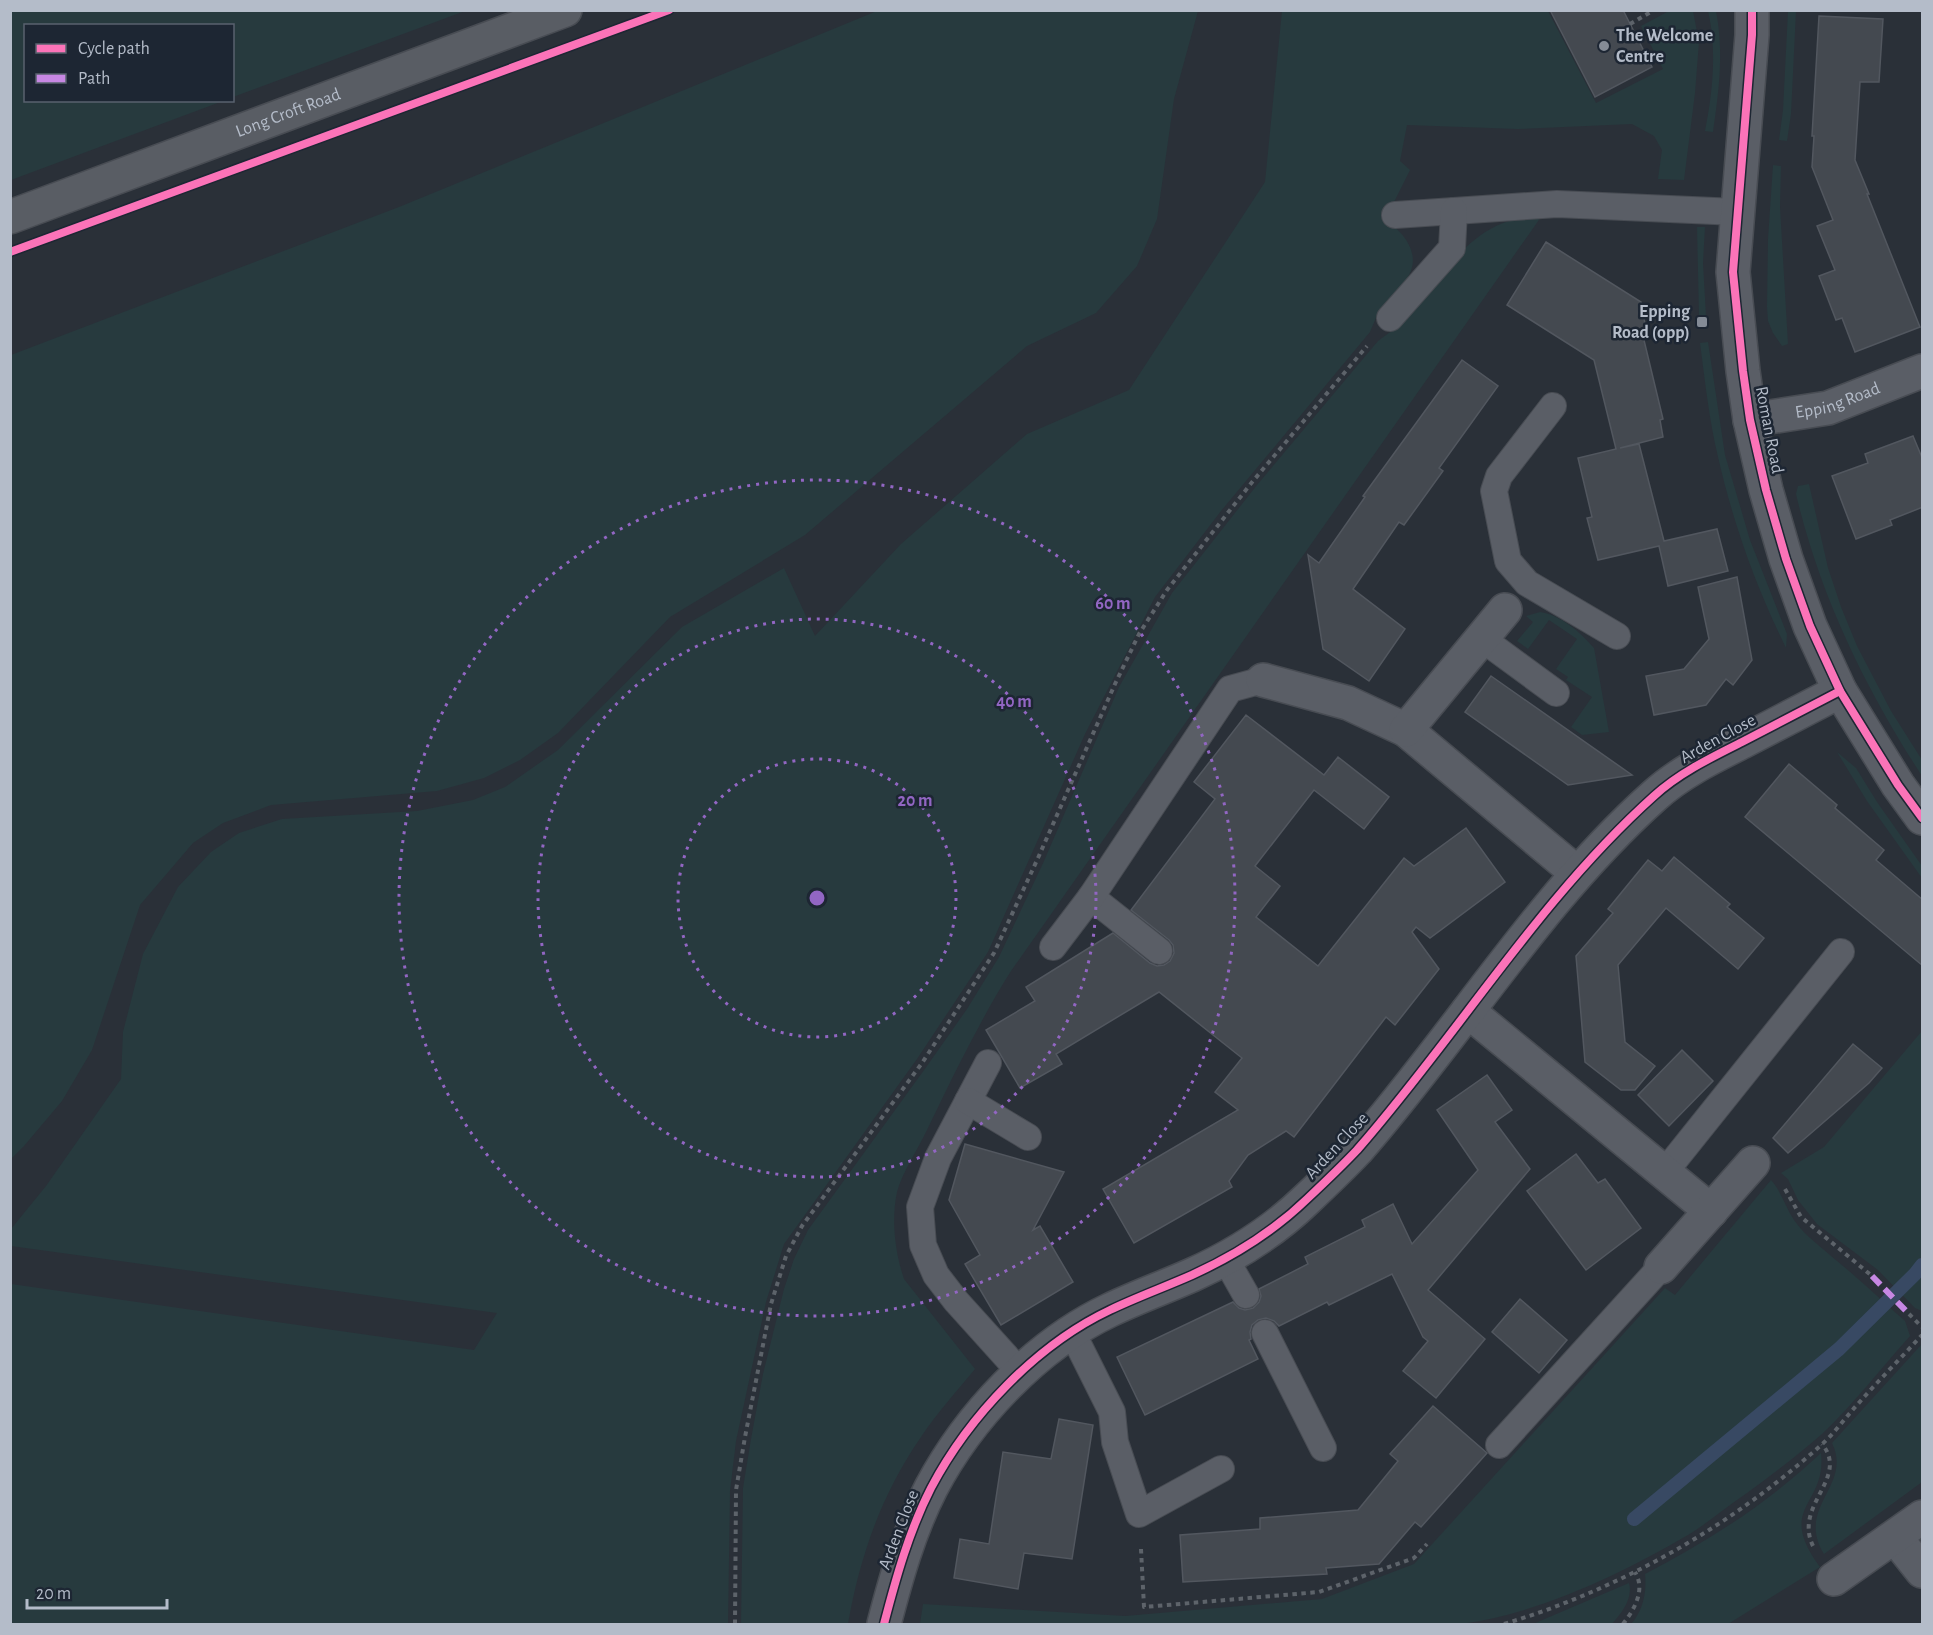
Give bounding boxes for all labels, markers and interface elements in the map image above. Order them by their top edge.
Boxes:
legend [24,24,234,102]
place label: The Welcome Centre [1616,27,1713,66]
marker: The Welcome Centre [1597,39,1611,53]
text: Cycle path [78,40,150,58]
text: Path [78,70,110,88]
street label: Long Croft Road [233,85,343,141]
place label: Epping Road (opp) [1612,303,1691,342]
marker: Epping Road (opp) [1695,315,1709,329]
street label: Epping Road [1794,379,1883,422]
street label: Roman Road [1752,385,1786,475]
text: 60 m [1095,595,1131,613]
text: 40 m [996,693,1032,711]
street label: Arden Close [1677,711,1759,767]
text: 20 m [897,792,933,810]
centre of rings [807,888,827,908]
street label: Arden Close [1302,1109,1372,1183]
street label: Arden Close [876,1488,922,1572]
scale bar [27,1572,166,1610]
text: 20 m [36,1585,71,1603]

